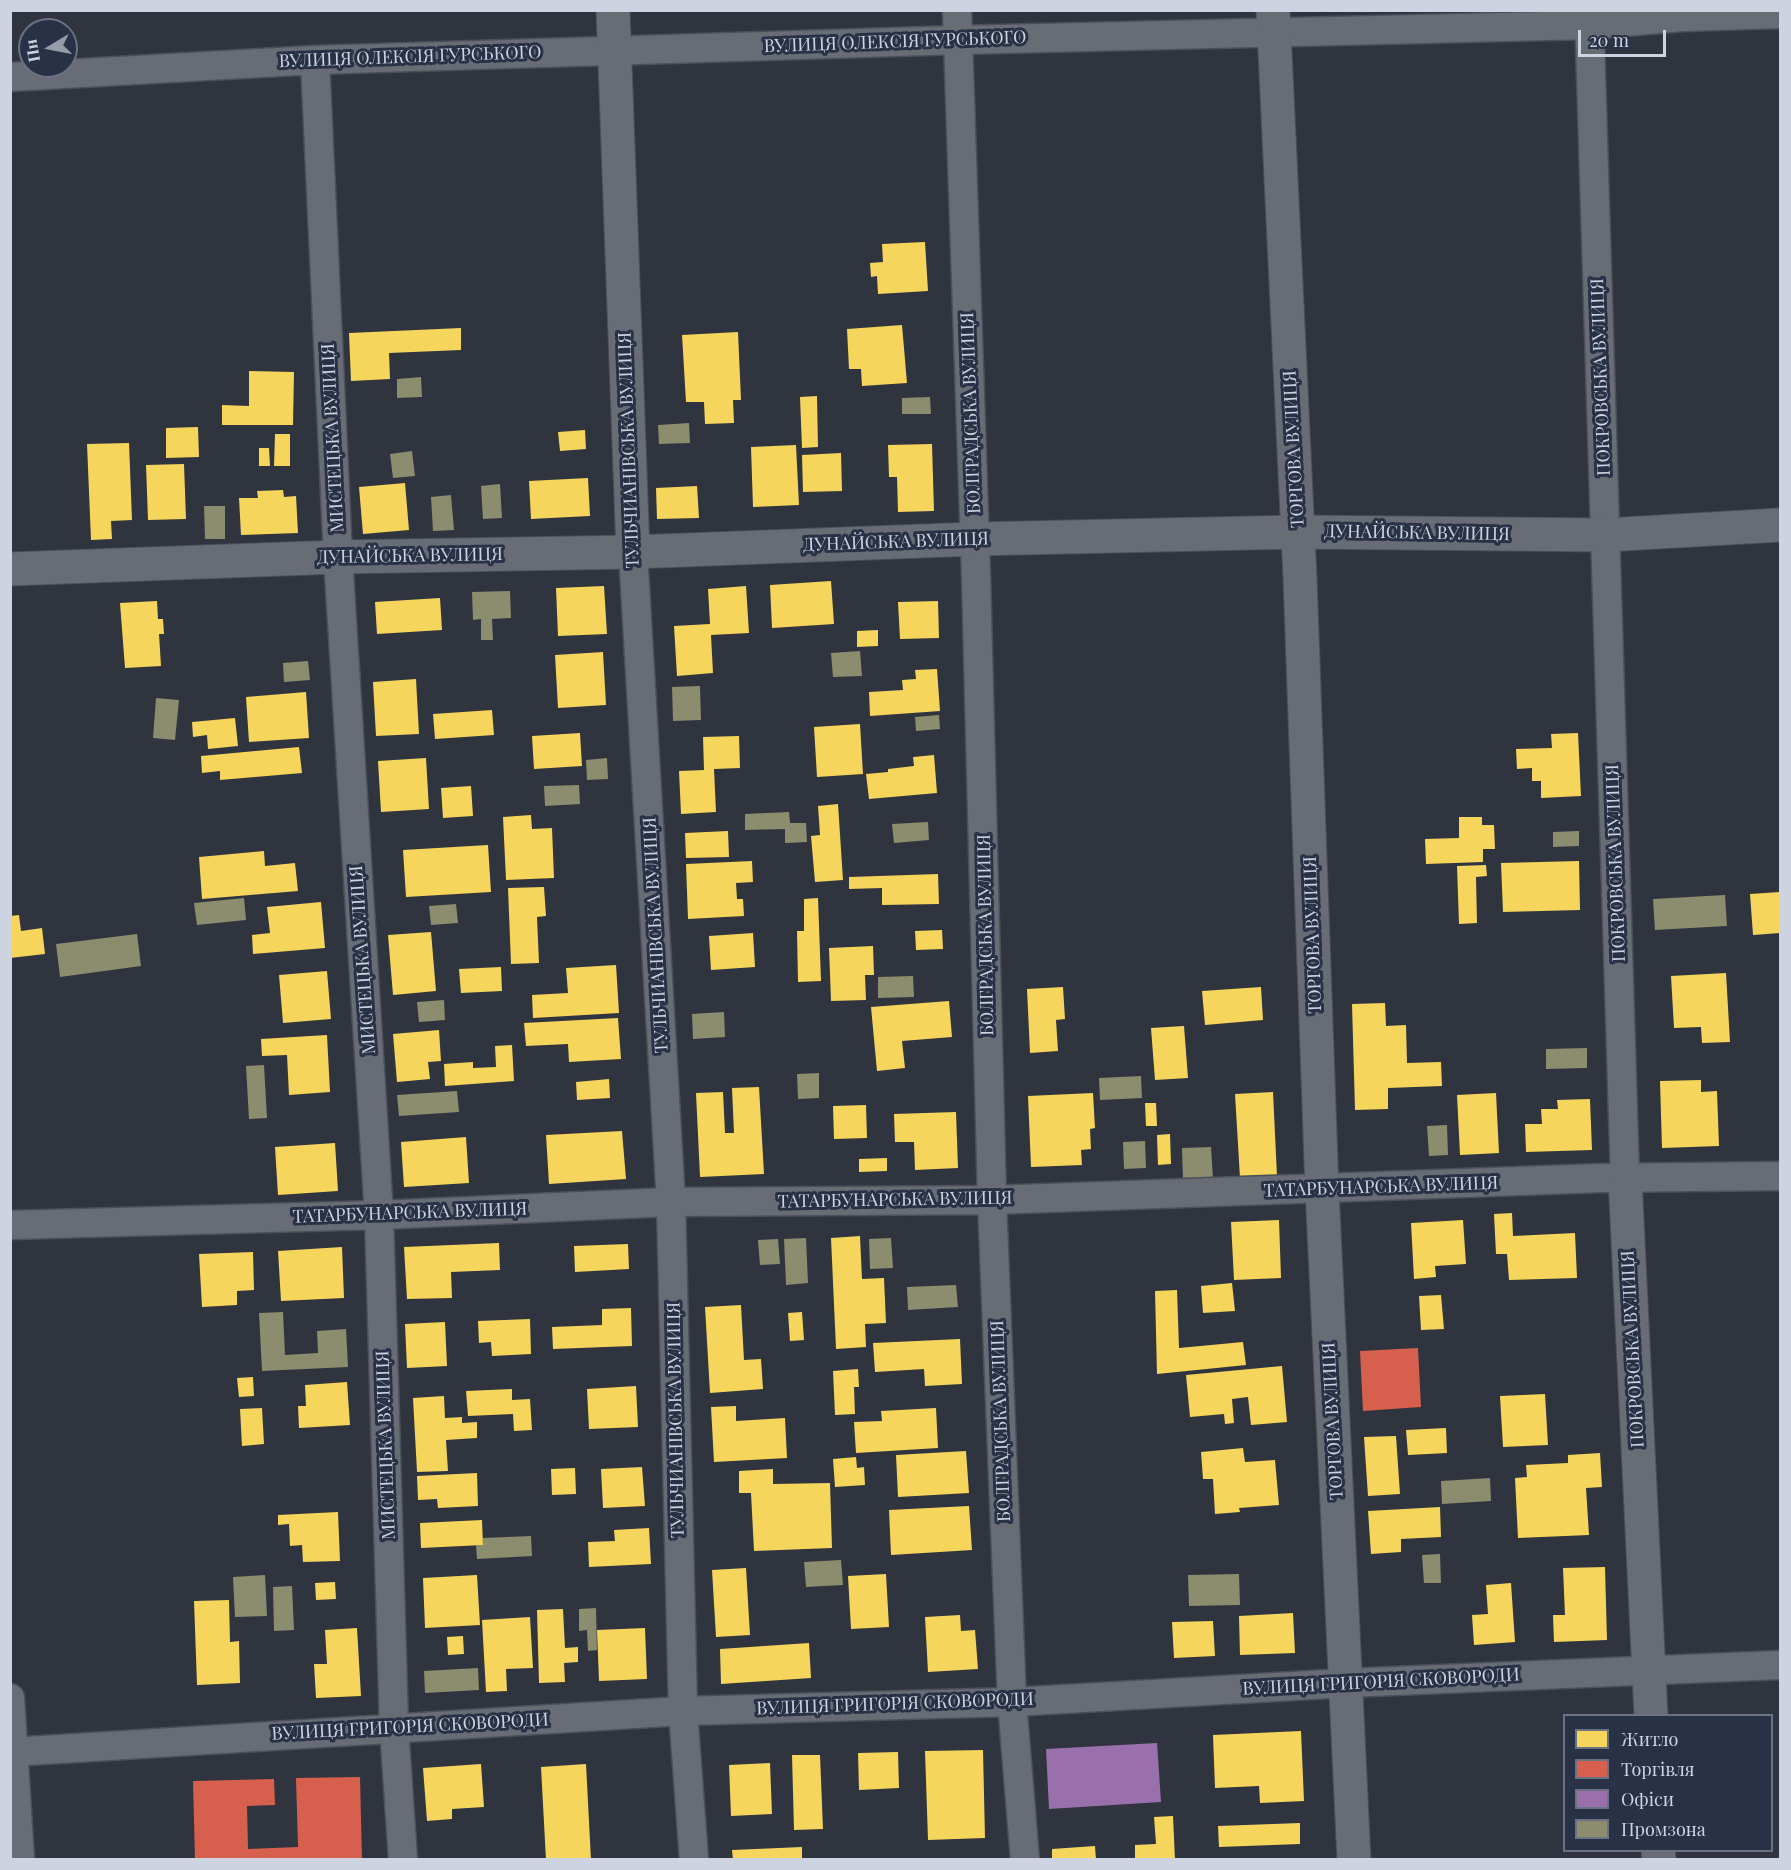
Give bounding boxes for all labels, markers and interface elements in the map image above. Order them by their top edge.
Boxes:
north arrow [18,18,78,78]
scale bar [1581,18,1670,56]
street label: ВУЛИЦЯ ОЛЕКСІЯ ГУРСЬКОГО [763,27,1027,57]
text: 20 m [1589,28,1629,52]
text: Пн [19,38,44,64]
street label: ВУЛИЦЯ ОЛЕКСІЯ ГУРСЬКОГО [278,42,542,72]
street label: ПОКРОВСЬКА ВУЛИЦЯ [1587,278,1615,476]
street label: БОЛГРАДСЬКА ВУЛИЦЯ [957,312,985,514]
street label: ТУЛЬЧИАНІВСЬКА ВУЛИЦЯ [614,332,644,568]
street label: МИСТЕЦЬКА ВУЛИЦЯ [317,343,349,533]
street label: ТОРГОВА ВУЛИЦЯ [1279,370,1309,528]
street label: ДУНАЙСЬКА ВУЛИЦЯ [1324,521,1510,545]
street label: ДУНАЙСЬКА ВУЛИЦЯ [803,528,989,556]
street label: ДУНАЙСЬКА ВУЛИЦЯ [317,544,503,568]
street label: ПОКРОВСЬКА ВУЛИЦЯ [1602,764,1630,962]
street label: ТУЛЬЧИАНІВСЬКА ВУЛИЦЯ [639,816,673,1054]
street label: БОЛГРАДСЬКА ВУЛИЦЯ [973,834,999,1036]
street label: ТОРГОВА ВУЛИЦЯ [1299,856,1327,1014]
street label: МИСТЕЦЬКА ВУЛИЦЯ [346,865,380,1055]
street label: ТАТАРБУНАРСЬКА ВУЛИЦЯ [1263,1172,1499,1202]
street label: ТАТАРБУНАРСЬКА ВУЛИЦЯ [777,1187,1013,1213]
street label: ТАТАРБУНАРСЬКА ВУЛИЦЯ [292,1198,528,1228]
street label: ПОКРОВСЬКА ВУЛИЦЯ [1617,1250,1649,1448]
street label: ТУЛЬЧИАНІВСЬКА ВУЛИЦЯ [663,1302,689,1538]
street label: БОЛГРАДСЬКА ВУЛИЦЯ [987,1320,1015,1522]
street label: ТОРГОВА ВУЛИЦЯ [1318,1342,1348,1500]
street label: МИСТЕЦЬКА ВУЛИЦЯ [372,1350,400,1540]
street label: ВУЛИЦЯ ГРИГОРІЯ СКОВОРОДИ [1242,1664,1520,1700]
street label: ВУЛИЦЯ ГРИГОРІЯ СКОВОРОДИ [756,1688,1034,1720]
street label: ВУЛИЦЯ ГРИГОРІЯ СКОВОРОДИ [271,1709,549,1745]
legend [1563,1714,1773,1852]
text: Житло [1621,1727,1678,1751]
text: Торгівля [1621,1757,1695,1781]
text: Офіси [1621,1787,1674,1811]
text: Промзона [1621,1817,1706,1841]

